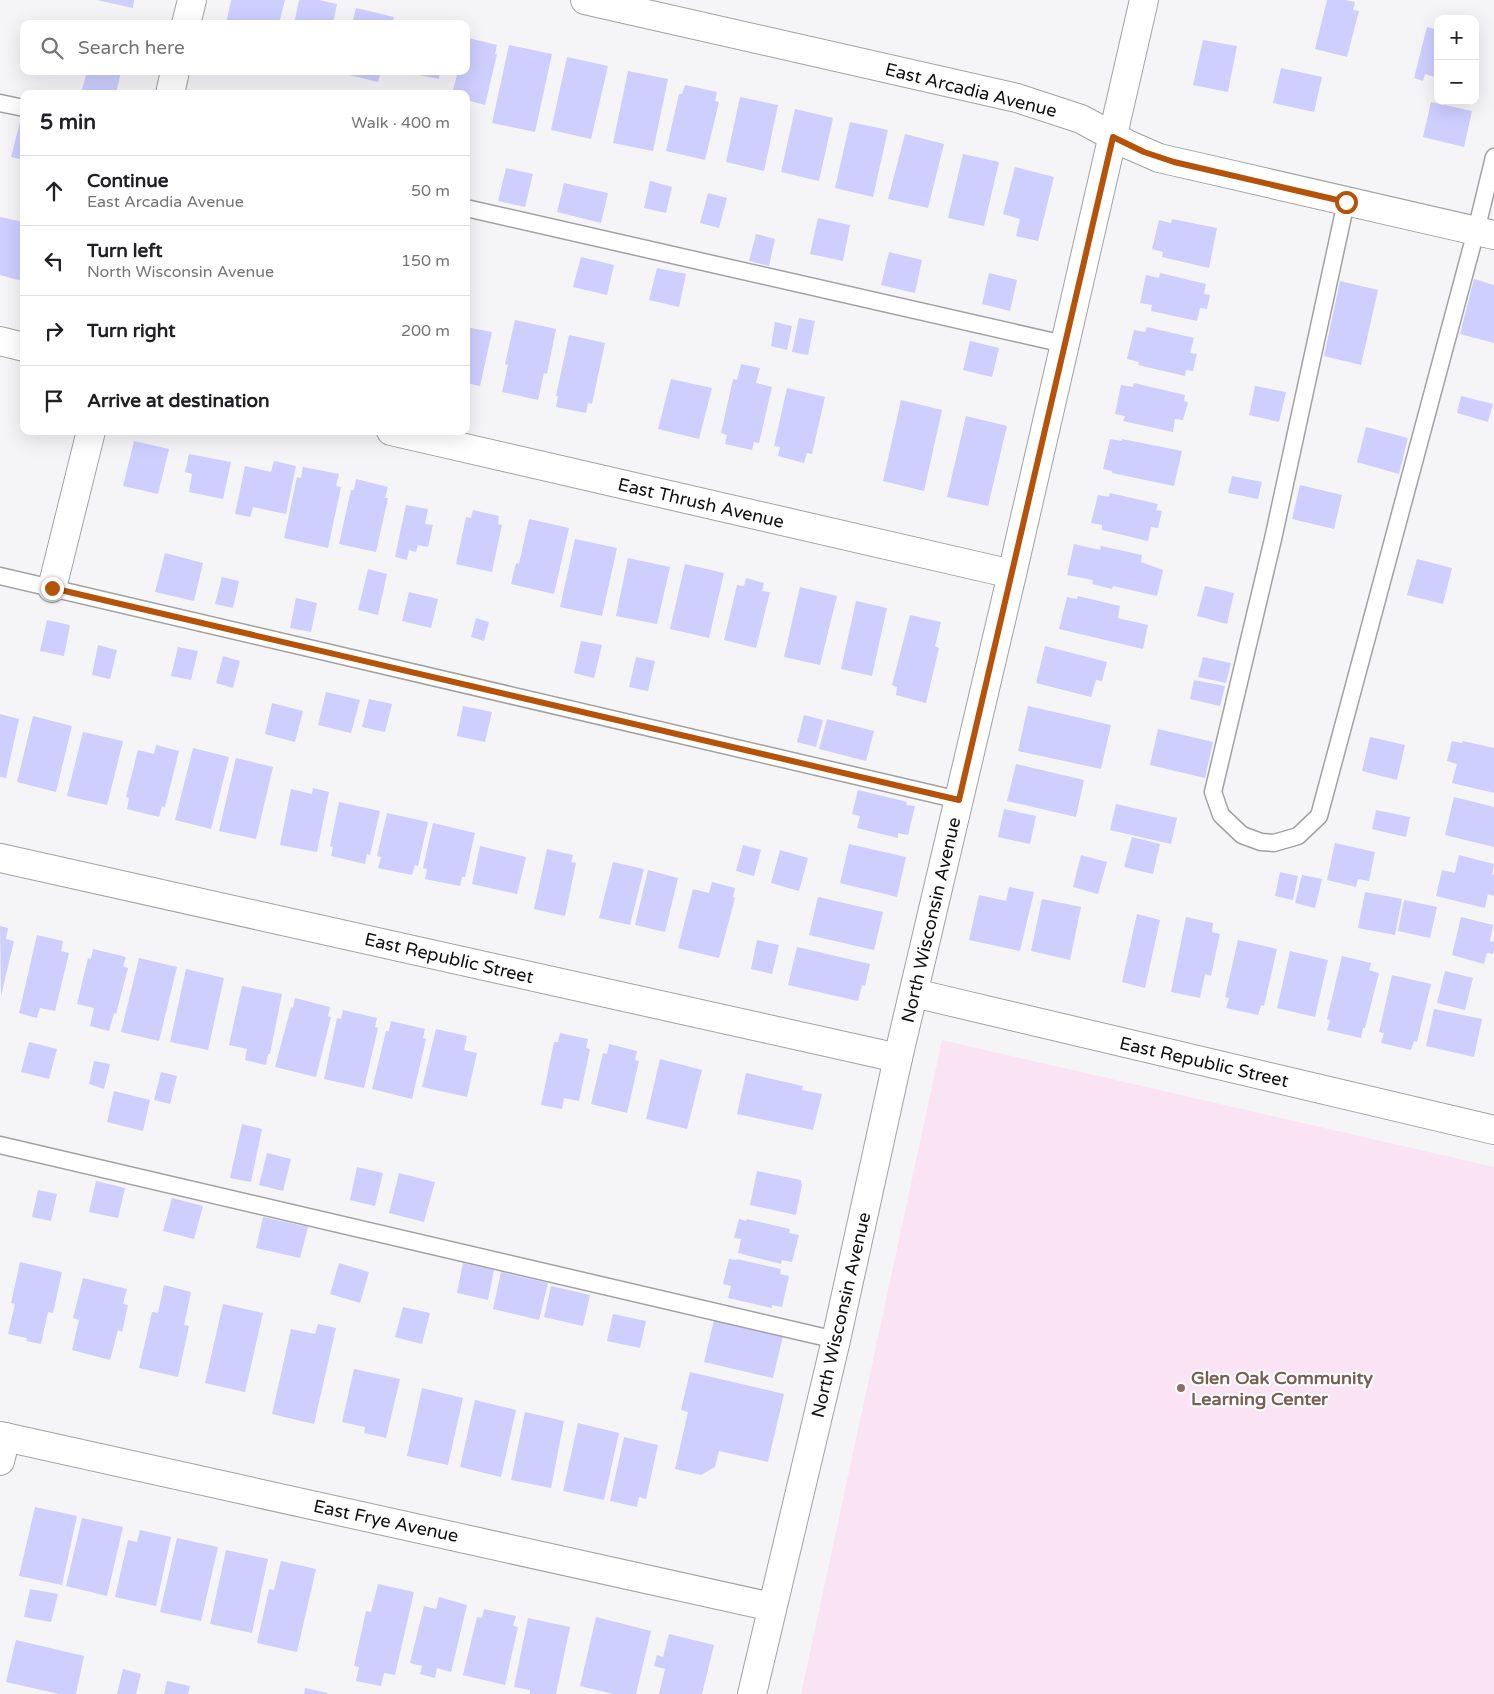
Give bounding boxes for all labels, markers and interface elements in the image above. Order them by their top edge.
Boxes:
map controls [1434,15,1479,105]
button: + [1434,15,1479,60]
search box [20,20,470,75]
icon: search [38,34,66,62]
text: Search here [78,37,185,59]
street label: East Arcadia Avenue [883,58,1059,122]
button: − [1434,60,1479,105]
text: 5 min [40,110,96,135]
text: Walk · 400 m [351,113,450,133]
text: Continue [87,170,169,192]
icon: ahead [40,177,68,205]
text: 50 m [411,181,450,201]
route start [1335,191,1358,214]
text: East Arcadia Avenue [87,192,244,212]
text: Turn left [87,240,163,262]
icon: left [40,247,68,275]
text: 150 m [401,251,450,271]
text: North Wisconsin Avenue [87,262,274,282]
icon: right [40,317,68,345]
text: Turn right [87,320,175,342]
text: 200 m [401,321,450,341]
icon: arrive [40,387,68,415]
text: Arrive at destination [87,390,270,412]
street label: East Thrush Avenue [616,473,786,533]
route end [41,577,64,600]
street label: North Wisconsin Avenue [897,815,965,1025]
street label: East Republic Street [362,928,536,988]
street label: East Republic Street [1117,1032,1291,1092]
street label: North Wisconsin Avenue [807,1210,875,1420]
place label: Glen Oak Community Learning Center [1191,1367,1373,1410]
marker: Glen Oak Community Learning Center [1175,1382,1187,1394]
street label: East Frye Avenue [311,1495,461,1547]

